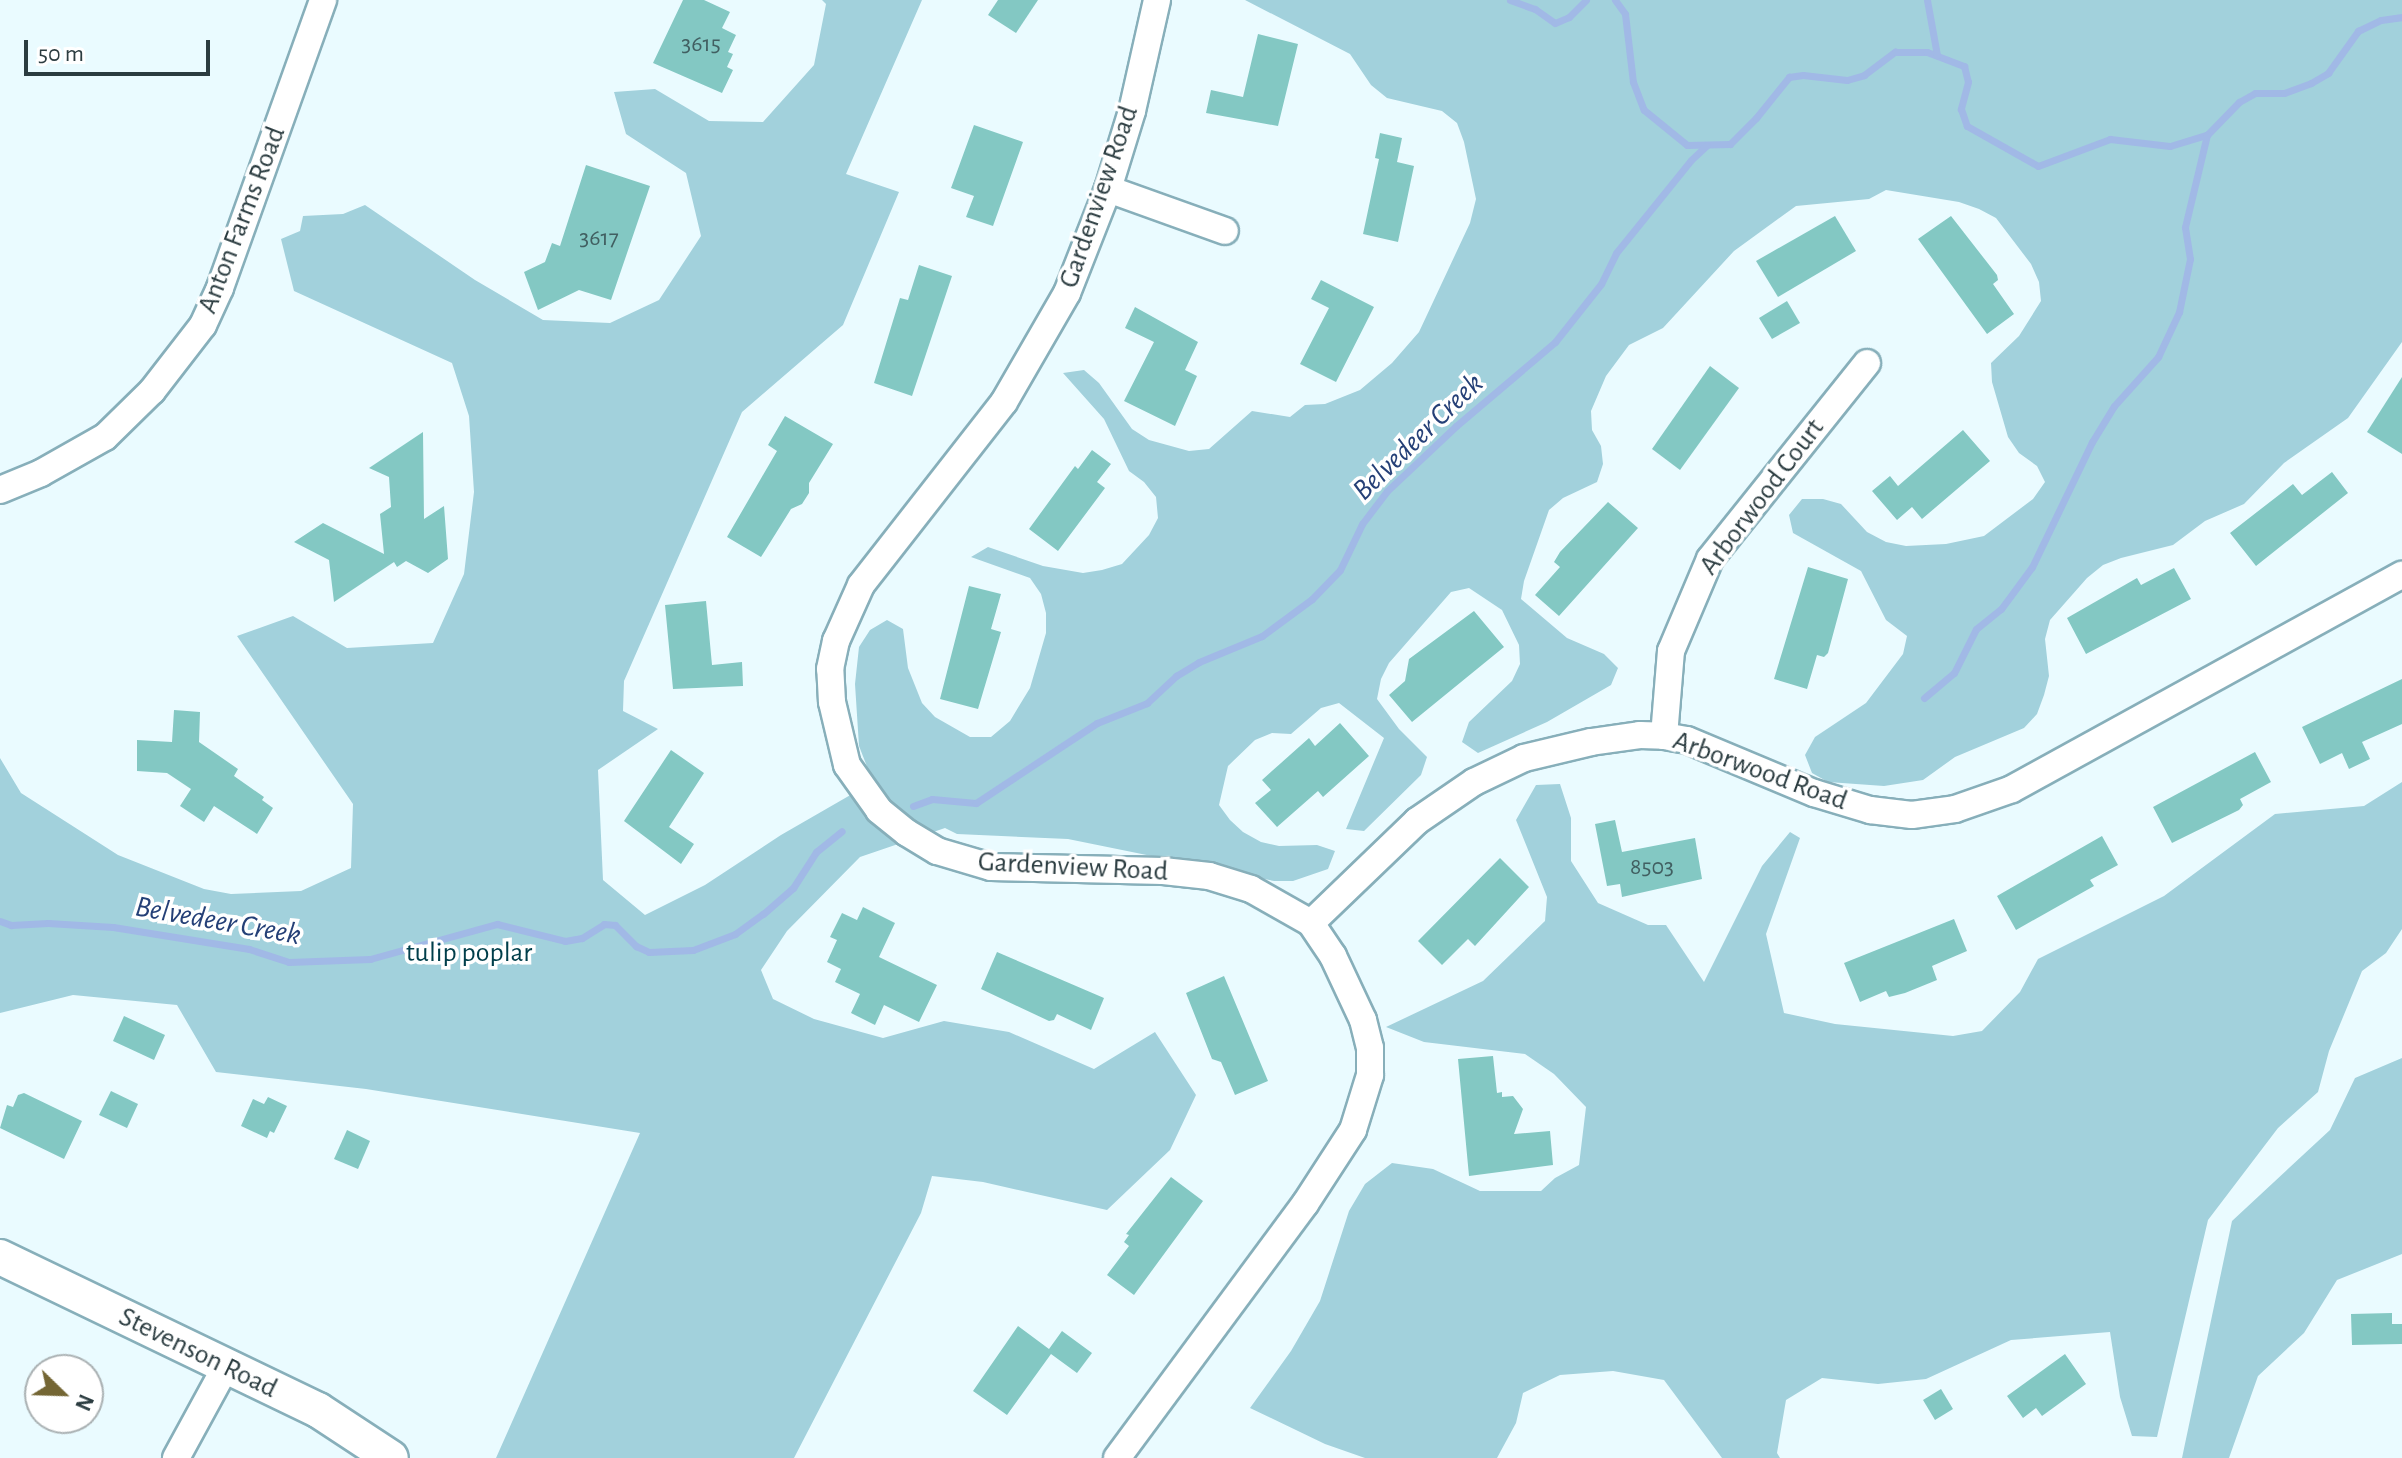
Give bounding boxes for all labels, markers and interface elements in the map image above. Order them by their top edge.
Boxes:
scale bar [28,24,214,74]
house number: 3615 [681,31,721,59]
text: 50 m [38,42,84,66]
street label: Gardenview Road [1052,102,1146,292]
street label: Anton Farms Road [191,122,293,318]
house number: 3617 [579,225,619,253]
water label: Belvedeer Creek [1345,366,1491,508]
street label: Arborwood Court [1692,412,1832,582]
street label: Arborwood Road [1668,724,1852,818]
street label: Gardenview Road [977,845,1169,889]
house number: 8503 [1630,854,1674,882]
water label: Belvedeer Creek [132,889,304,953]
park label: tulip poplar [406,936,532,970]
street label: Stevenson Road [113,1300,283,1406]
north arrow [24,1354,104,1434]
text: N [71,1391,97,1414]

